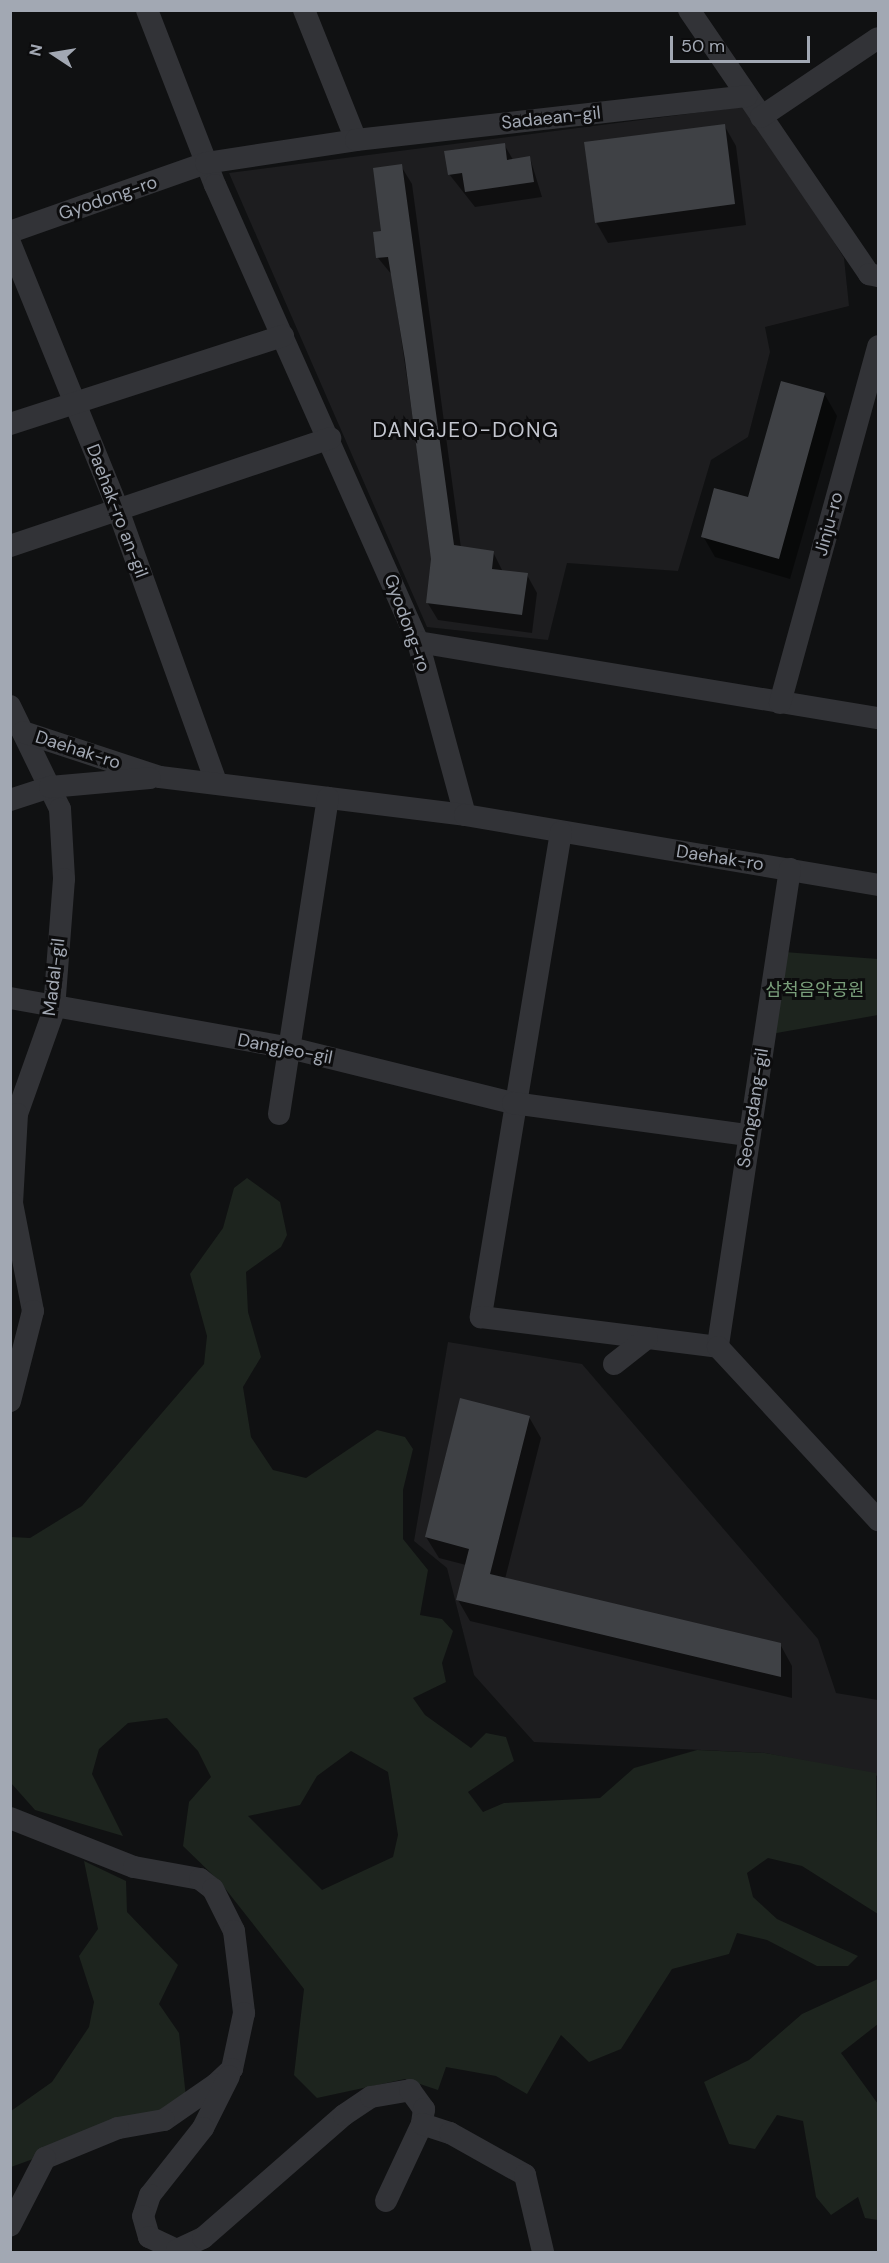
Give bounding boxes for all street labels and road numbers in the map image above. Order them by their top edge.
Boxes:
street label: Sadaean-gil [500,102,602,134]
street label: Gyodong-ro [56,171,160,225]
street label: Daehak-ro an-gil [82,441,152,581]
street label: Jinju-ro [810,490,848,558]
street label: Gyodong-ro [379,571,435,675]
street label: Daehak-ro [33,726,123,774]
street label: Daehak-ro [675,840,765,876]
street label: Madal-gil [39,937,69,1017]
street label: Dangjeo-gil [236,1029,334,1069]
street label: Seongdang-gil [733,1047,773,1169]

